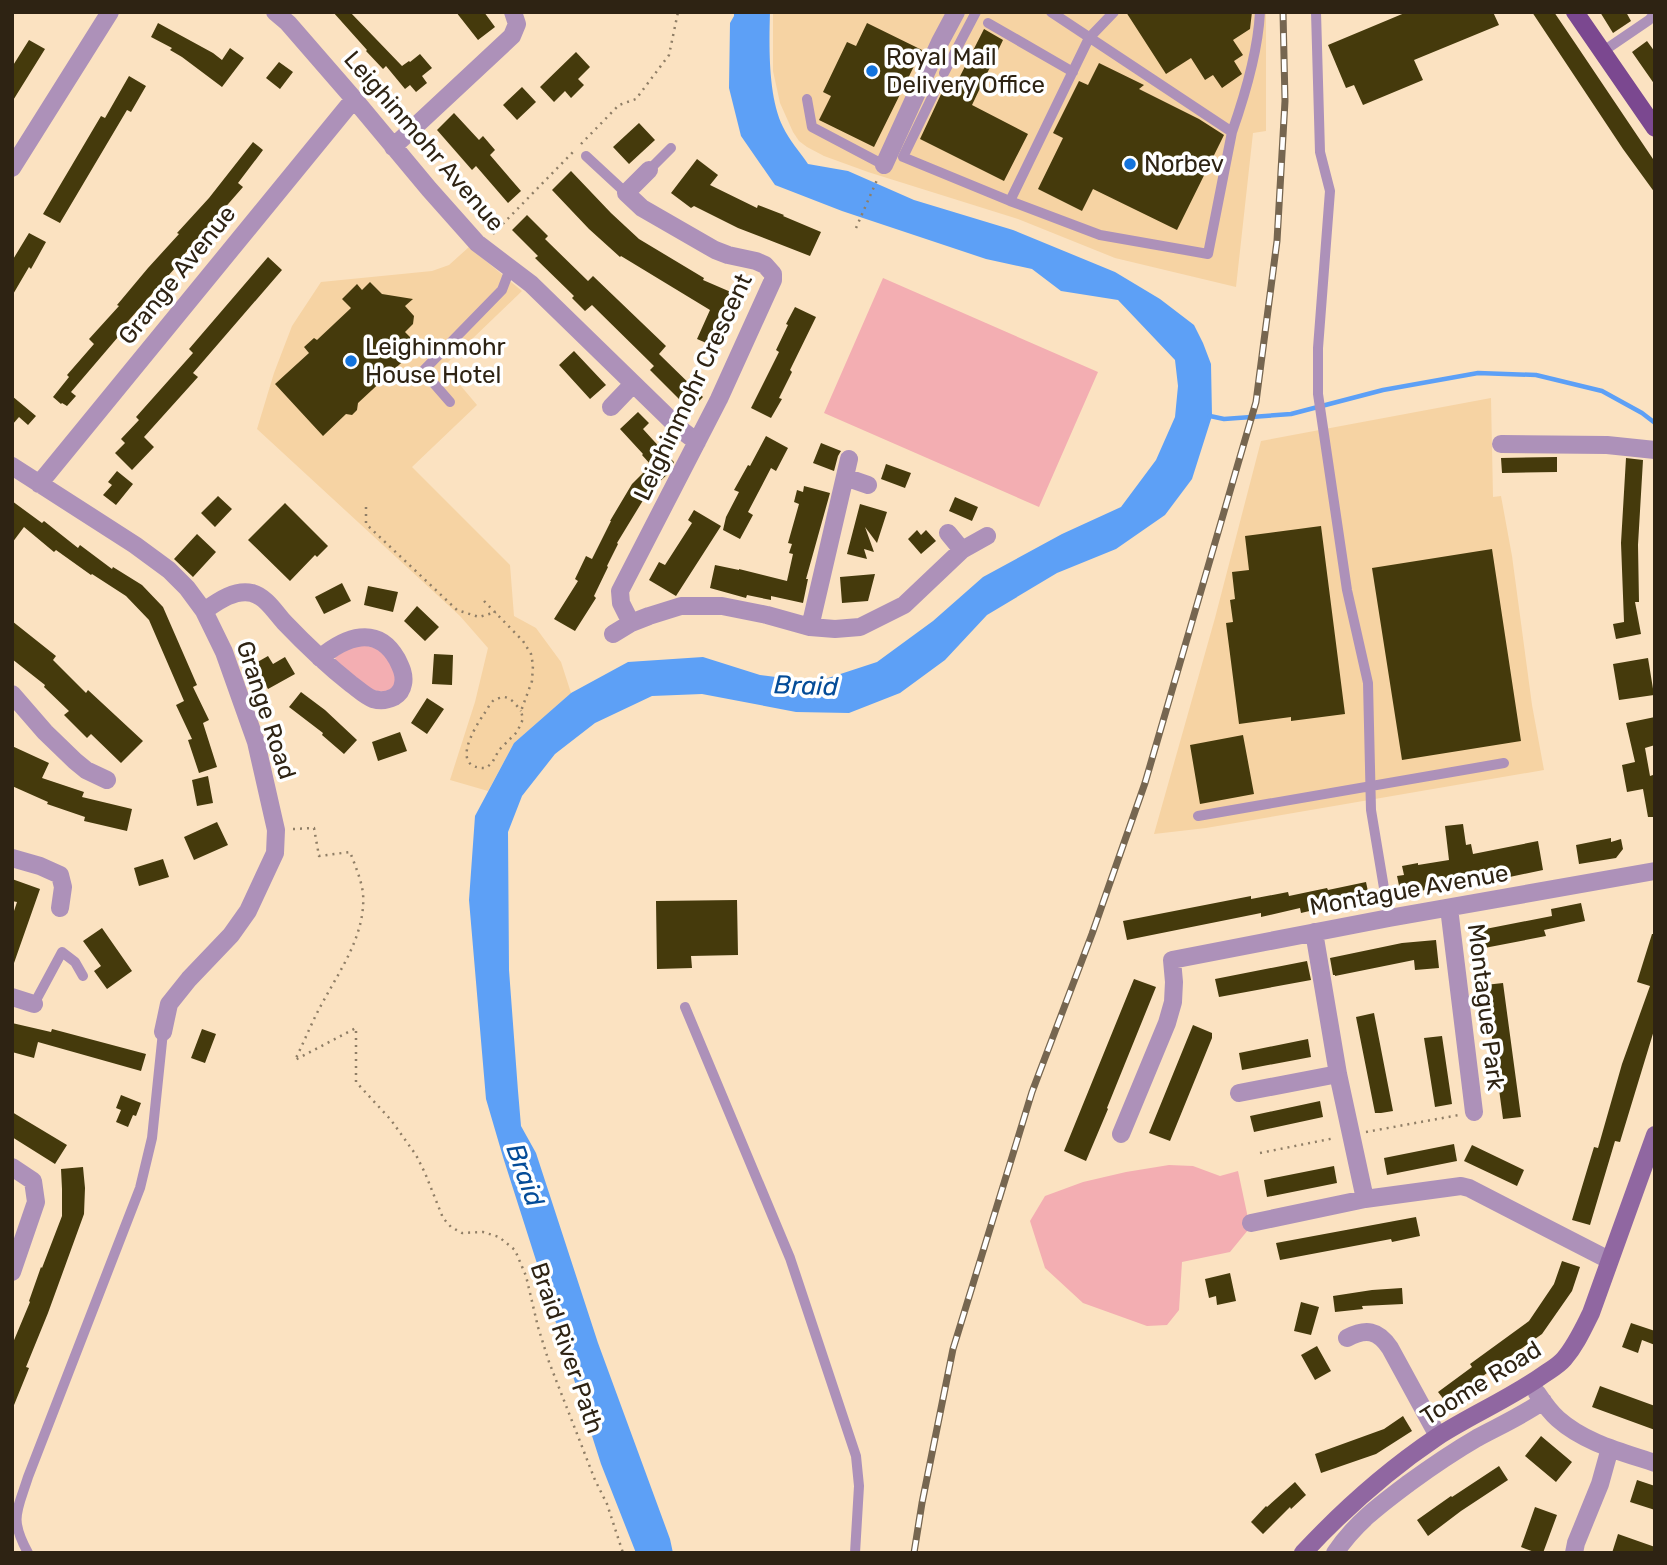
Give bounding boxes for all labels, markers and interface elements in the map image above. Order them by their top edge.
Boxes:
place label: Royal Mail Delivery Office [886,43,1045,99]
street label: Leighinmohr Avenue [338,45,510,237]
marker: Royal Mail Delivery Office [864,63,880,79]
place label: Norbev [1144,150,1224,178]
marker: Norbev [1122,156,1138,172]
street label: Grange Avenue [113,200,241,350]
street label: Leighinmohr Crescent [628,269,758,505]
place label: Leighinmohr House Hotel [365,333,506,389]
marker: Leighinmohr House Hotel [343,353,359,369]
street label: Grange Road [230,637,302,783]
water label: Braid [773,669,839,703]
street label: Montague Avenue [1307,859,1511,921]
street label: Montague Park [1462,922,1510,1093]
water label: Braid [499,1139,551,1211]
street label: Braid River Path [525,1259,609,1437]
street label: Toome Road [1416,1335,1546,1431]

